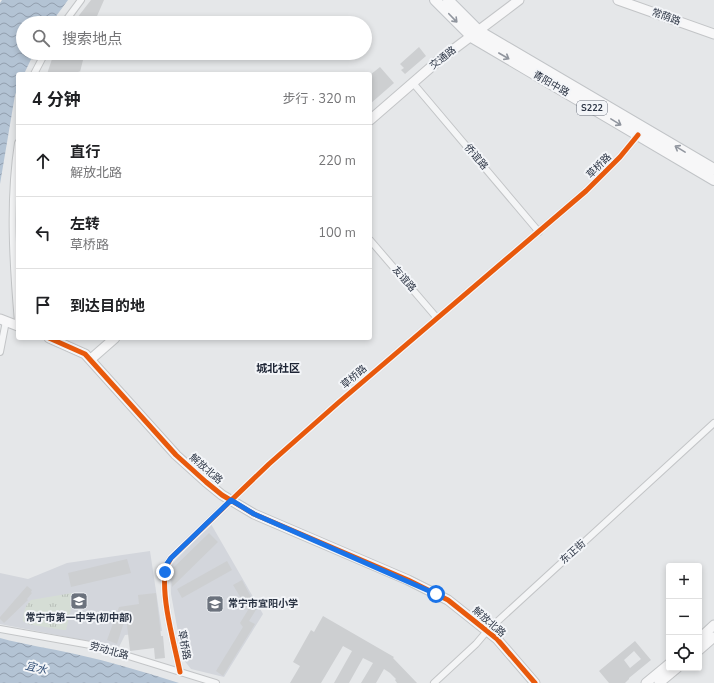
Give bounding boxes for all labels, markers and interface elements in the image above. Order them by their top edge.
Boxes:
street label: 常荫路 [650,5,682,29]
one-way arrow [448,13,458,23]
search box [16,16,372,60]
icon: search [30,27,52,49]
text: 搜索地点 [62,29,122,49]
street label: 交通路 [427,43,459,73]
one-way arrow [498,53,510,61]
street label: 青阳中路 [530,68,572,100]
text: 4 分钟 [32,88,81,111]
text: 步行 · 320 m [282,90,356,108]
road number: S222 [577,101,607,115]
one-way arrow [610,119,622,127]
street label: 侨谊路 [460,140,491,173]
text: 直行 [70,142,100,162]
one-way arrow [674,145,686,153]
icon: ahead [32,150,54,172]
street label: 草桥路 [583,150,615,182]
text: 220 m [318,152,356,170]
text: 解放北路 [70,164,122,182]
text: 左转 [70,214,100,234]
icon: left [32,222,54,244]
text: 100 m [318,224,356,242]
text: 草桥路 [70,236,109,254]
street label: 友谊路 [389,263,419,295]
icon: arrive [32,294,54,316]
text: 到达目的地 [70,296,145,316]
district label: 城北社区 [256,361,300,376]
street label: 草桥路 [338,362,370,392]
street label: 解放北路 [186,451,226,487]
street label: 东正街 [557,537,589,567]
route end [156,563,174,581]
map controls [666,563,702,671]
button: + [666,563,702,599]
route start [427,585,445,603]
school or university icon: 常宁市第一中学(初中部) [69,591,89,611]
school or university icon: 常宁市宜阳小学 [205,594,225,614]
place label: 常宁市宜阳小学 [228,597,298,611]
button: − [666,599,702,635]
street label: 解放北路 [469,604,509,640]
place label: 常宁市第一中学(初中部) [25,611,133,625]
street label: 草桥路 [174,629,194,661]
button: locate [666,635,702,671]
street label: 劳动北路 [88,639,130,663]
water label: 宜水 [24,658,49,678]

